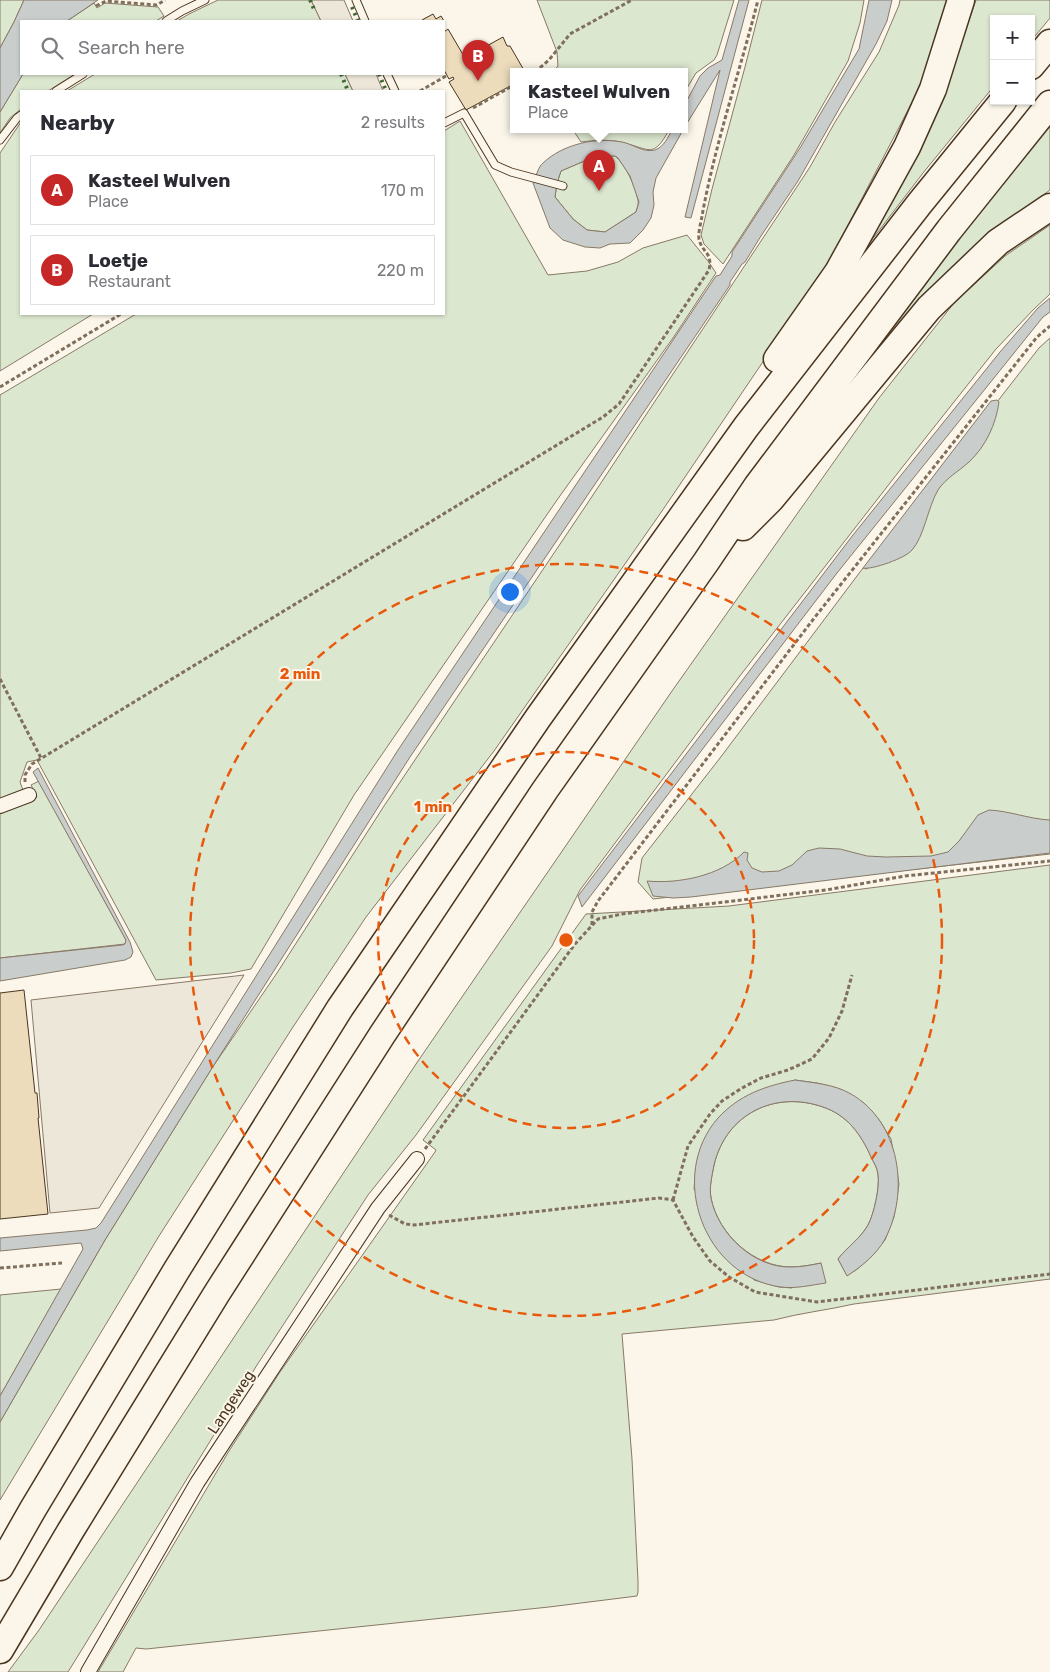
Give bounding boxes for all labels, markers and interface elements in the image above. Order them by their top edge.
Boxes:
map controls [990,15,1035,105]
button: + [990,15,1035,60]
search box [20,20,445,75]
icon: search [38,34,66,62]
text: Search here [78,36,185,59]
pin: B [462,40,494,81]
button: − [990,60,1035,105]
popup [510,68,688,133]
text: Kasteel Wulven [528,80,670,103]
text: Place [528,103,569,122]
text: Nearby [40,110,115,135]
text: 2 results [361,113,425,132]
pin: A [583,150,615,191]
text: Kasteel Wulven [88,169,231,192]
text: A [51,181,63,200]
text: 170 m [381,181,424,200]
text: Place [88,192,129,211]
text: Loetje [88,249,148,272]
text: B [51,261,63,280]
text: 220 m [377,261,424,280]
text: Restaurant [88,272,171,291]
your location [497,579,523,605]
text: 2 min [280,665,320,683]
text: 1 min [414,798,452,816]
centre of rings [557,931,575,949]
street label: Langeweg [204,1367,258,1437]

